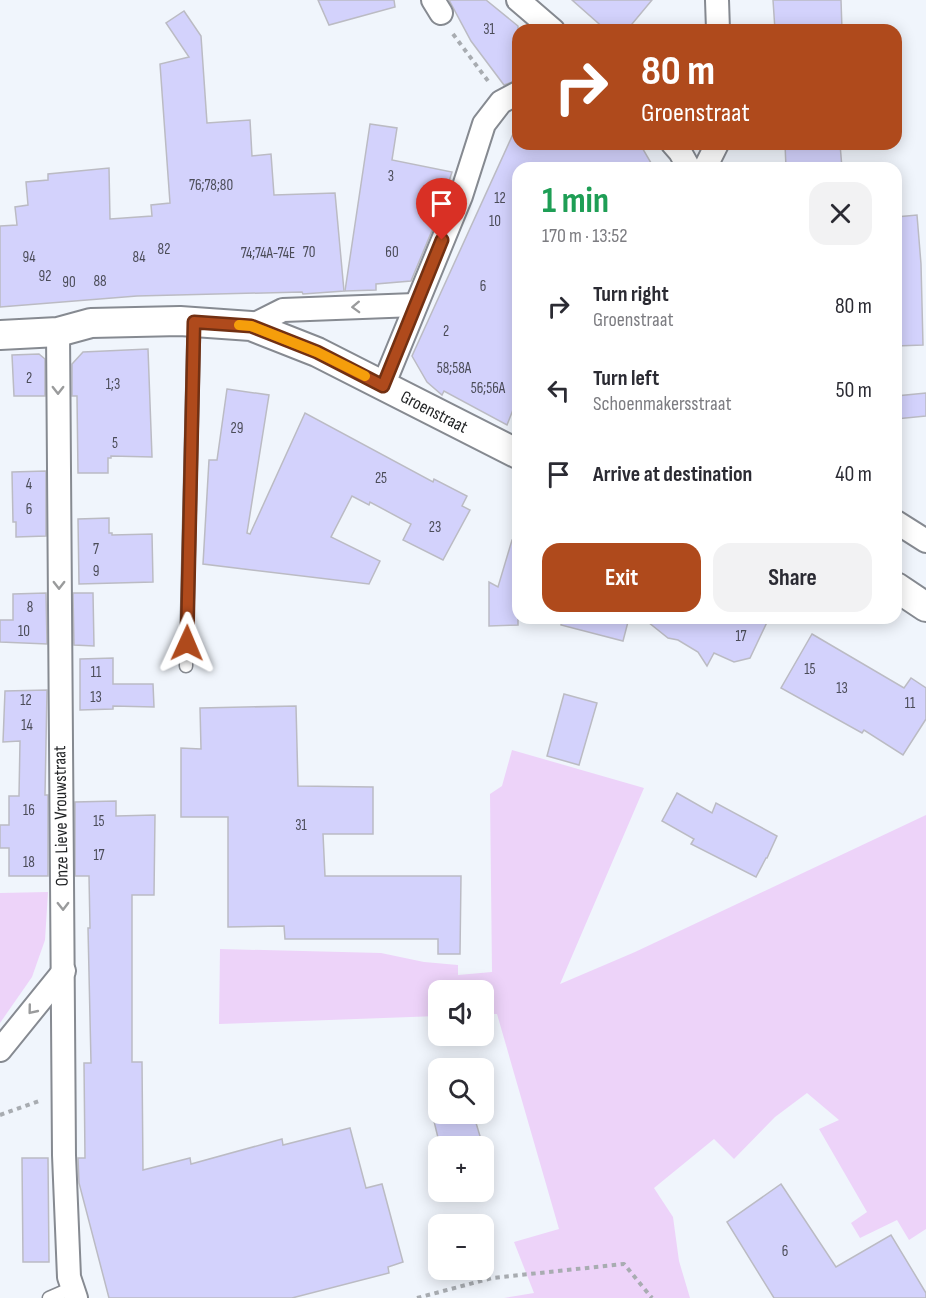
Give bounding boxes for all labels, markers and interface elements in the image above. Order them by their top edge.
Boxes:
house number: 31 [483,20,496,39]
text: 80 m [641,46,715,97]
icon: right [542,48,620,126]
text: Groenstraat [641,97,750,129]
house number: 3 [388,167,394,186]
house number: 76;78;80 [189,176,233,195]
pin [416,178,467,240]
text: 1 min [542,180,609,223]
button: close [809,182,872,245]
icon: arrive [425,187,458,220]
house number: 12 [494,189,506,208]
house number: 10 [489,212,501,231]
text: 170 m · 13:52 [542,224,628,248]
house number: 82 [158,240,170,259]
house number: 70 [303,243,315,262]
house number: 60 [385,243,399,262]
house number: 74;74A-74E [241,244,295,263]
house number: 94 [23,248,35,267]
house number: 84 [132,248,146,267]
house number: 92 [39,267,51,286]
house number: 88 [93,272,107,291]
house number: 90 [62,273,76,292]
house number: 6 [480,277,486,296]
text: Turn right [593,281,669,308]
icon: right [542,290,575,323]
text: 80 m [835,293,872,320]
one-way arrow [352,301,361,314]
text: Groenstraat [593,308,674,332]
house number: 2 [443,322,449,341]
house number: 58;58A [437,359,472,378]
text: Turn left [593,365,659,392]
house number: 2 [26,369,32,388]
icon: left [542,374,575,407]
house number: 1;3 [106,375,120,394]
text: 50 m [836,377,872,404]
house number: 56;56A [471,379,506,398]
one-way arrow [52,386,64,395]
street label: Groenstraat [397,386,472,438]
text: Schoenmakersstraat [593,392,732,416]
house number: 29 [231,419,243,438]
house number: 5 [112,434,118,453]
icon: arrive [542,458,575,491]
text: Arrive at destination [593,461,752,488]
text: 40 m [835,461,872,488]
house number: 25 [375,469,387,488]
house number: 4 [26,475,32,494]
house number: 6 [26,500,32,519]
house number: 23 [429,518,441,537]
house number: 7 [93,540,99,559]
button: Exit [542,543,701,612]
button: Share [713,543,872,612]
house number: 9 [93,562,99,581]
one-way arrow [53,581,65,590]
house number: 8 [27,598,33,617]
position arrow [155,611,219,675]
house number: 10 [18,622,30,641]
house number: 17 [735,627,747,646]
house number: 15 [804,660,816,679]
house number: 11 [91,663,102,682]
house number: 13 [836,679,848,698]
house number: 13 [90,688,102,707]
house number: 12 [20,691,32,710]
house number: 11 [905,694,916,713]
house number: 14 [21,716,33,735]
street label: Onze Lieve Vrouwstraat [49,745,73,887]
house number: 16 [23,801,35,820]
house number: 15 [93,812,105,831]
house number: 31 [295,816,308,835]
house number: 17 [93,846,105,865]
house number: 18 [23,853,35,872]
one-way arrow [56,902,69,911]
map controls [428,980,494,1280]
button: sound [428,980,494,1046]
one-way arrow [28,1003,39,1014]
button: search [428,1058,494,1124]
button: + [428,1136,494,1202]
button: − [428,1214,494,1280]
house number: 6 [782,1242,788,1261]

